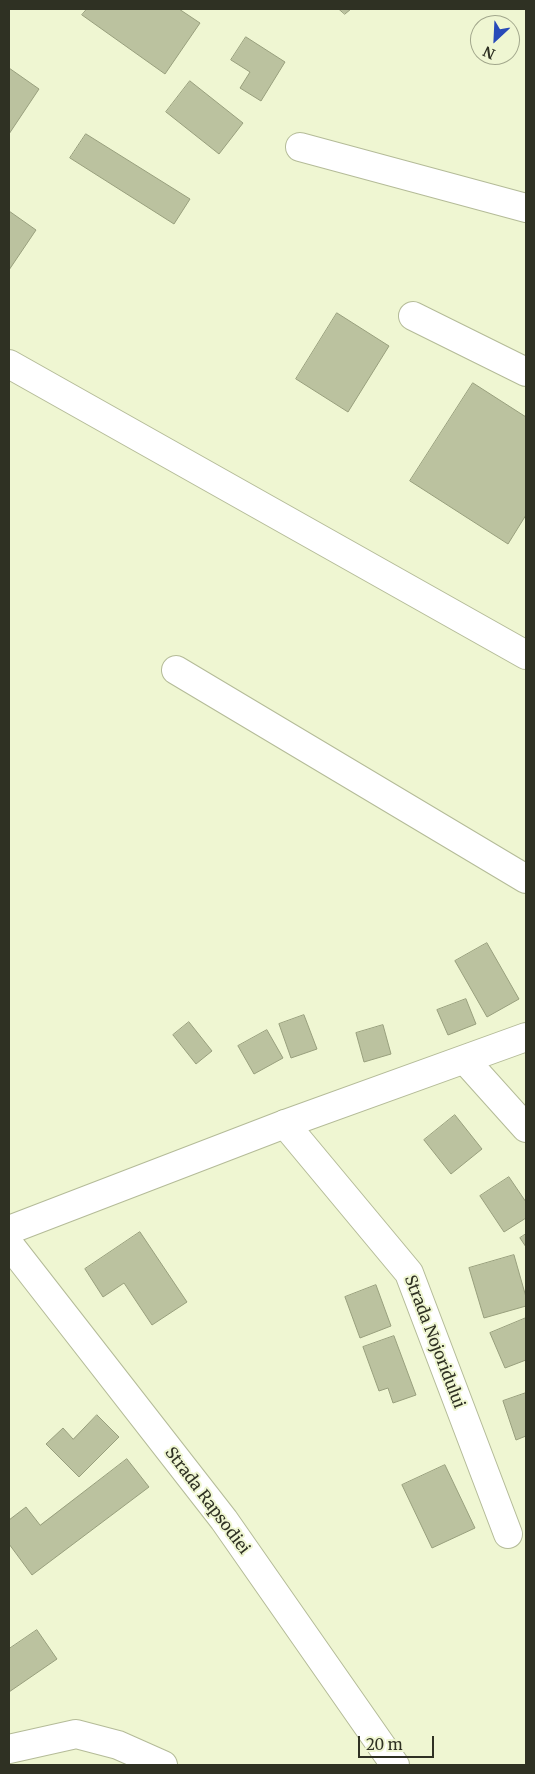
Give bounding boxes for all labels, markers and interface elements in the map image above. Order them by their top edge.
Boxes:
north arrow [470,15,520,65]
text: N [480,42,498,63]
street label: Strada Nojoridului [400,1273,468,1411]
street label: Strada Rapsodiei [161,1444,253,1558]
scale bar [360,1726,436,1758]
text: 20 m [366,1735,403,1754]

